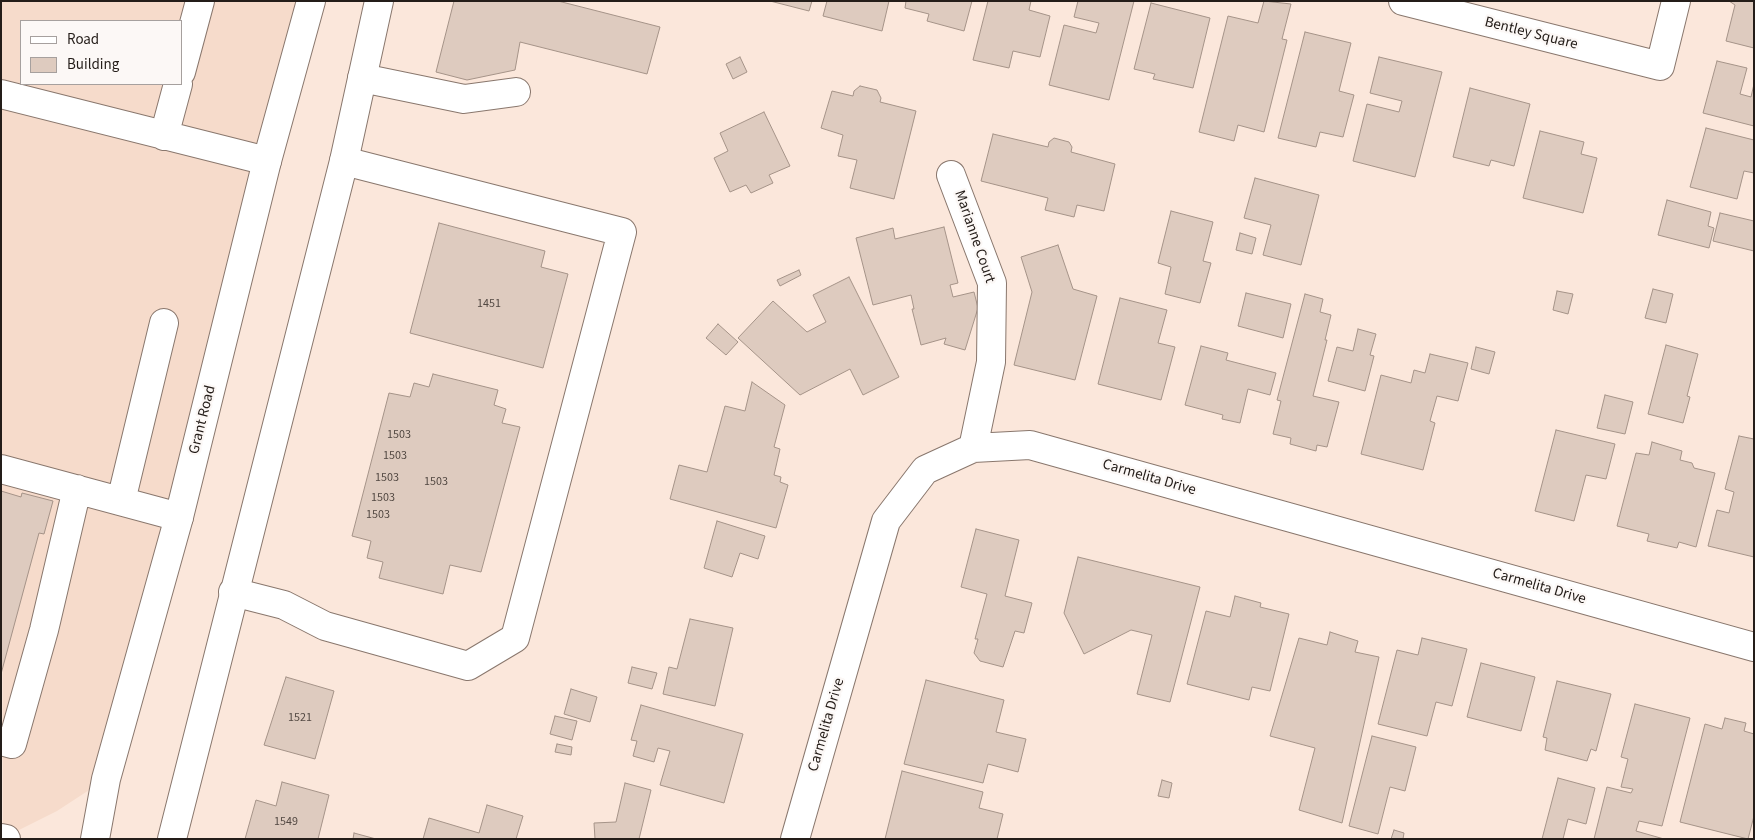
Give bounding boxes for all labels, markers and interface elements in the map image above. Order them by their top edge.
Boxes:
street label: Bentley Square [1483,14,1579,54]
legend [20,20,182,85]
text: Road [67,29,99,50]
text: Building [67,54,119,75]
street label: Marianne Court [950,188,998,286]
house number: 1451 [477,297,501,311]
street label: Grant Road [186,384,220,456]
house number: 1503 [387,428,411,442]
house number: 1503 [383,449,407,463]
street label: Carmelita Drive [1100,456,1198,500]
house number: 1503 [375,471,399,485]
house number: 1503 [424,475,448,489]
house number: 1503 [371,491,395,505]
house number: 1503 [366,508,390,522]
street label: Carmelita Drive [1490,565,1588,609]
street label: Carmelita Drive [805,676,849,774]
house number: 1521 [288,711,312,725]
house number: 1549 [274,815,298,829]

